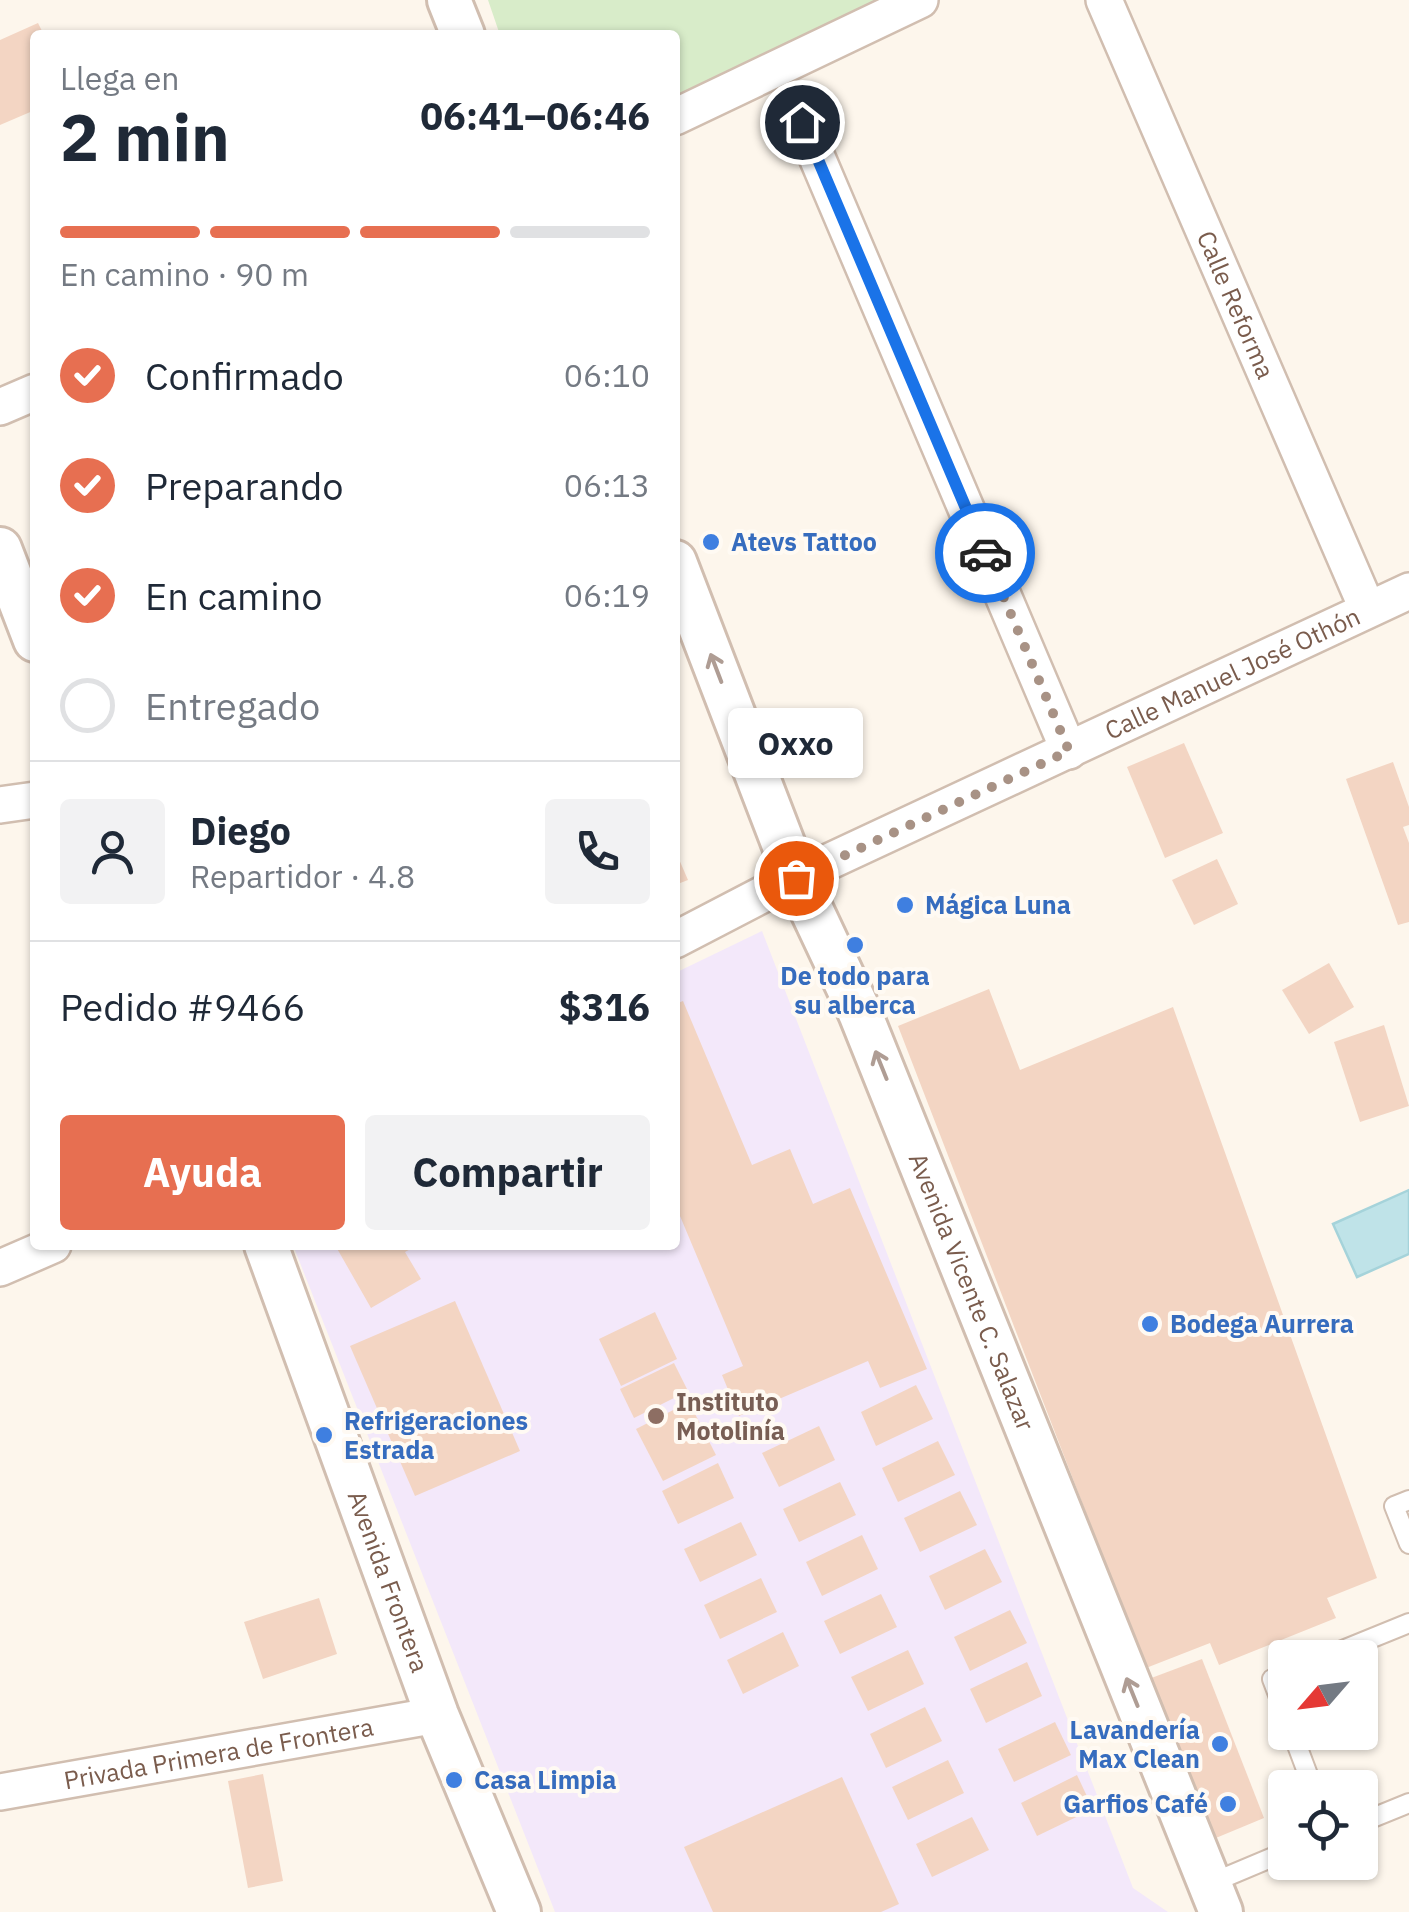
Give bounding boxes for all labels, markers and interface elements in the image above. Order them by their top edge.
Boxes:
text: Llega en [60,57,180,99]
pin [760,80,845,165]
text: 06:41–06:46 [420,91,650,140]
text: 2 min [60,94,230,179]
icon: home [775,95,830,150]
street label: Calle Reforma [1190,226,1283,383]
text: En camino · 90 m [60,253,309,295]
icon: check [60,348,115,403]
text: Confirmado [145,351,344,400]
text: 06:10 [564,354,650,396]
icon: check [60,458,115,513]
text: Preparando [145,461,344,510]
text: 06:13 [564,464,650,506]
courier [935,503,1035,603]
place label: Atevs Tattoo [731,525,877,558]
icon: car [958,526,1013,581]
marker: Atevs Tattoo [700,531,722,553]
icon: check [60,568,115,623]
text: En camino [145,571,323,620]
text: 06:19 [564,574,650,616]
street label: Calle Manuel José Othón [1099,599,1365,747]
one-way arrow [706,654,724,685]
text: Entregado [145,681,320,730]
callout: Oxxo [728,708,864,778]
text: Oxxo [757,722,834,764]
button: person [60,799,165,904]
button: phone [545,799,650,904]
text: Diego [190,806,291,855]
pin [754,836,839,921]
icon: bag [769,851,824,906]
text: Repartidor · 4.8 [190,855,415,897]
place label: Mágica Luna [925,888,1071,921]
marker: Mágica Luna [894,894,916,916]
marker: De todo para su alberca [844,934,866,956]
place label: De todo para su alberca [780,959,930,1021]
text: Pedido #9466 [60,982,305,1031]
text: $316 [559,982,650,1031]
one-way arrow [870,1051,888,1081]
button: Ayuda [60,1115,345,1230]
button: Compartir [365,1115,650,1230]
street label: Avenida Vicente C. Salazar [902,1148,1043,1435]
place label: Bodega Aurrera [1170,1307,1354,1340]
marker: Bodega Aurrera [1139,1313,1161,1335]
place label: Instituto Motolinía [676,1385,785,1447]
place label: Refrigeraciones Estrada [344,1404,528,1466]
marker: Instituto Motolinía [645,1405,667,1427]
marker: Refrigeraciones Estrada [313,1424,335,1446]
street label: Avenida Frontera [341,1486,437,1677]
north arrow [1268,1640,1378,1750]
map controls [1268,1640,1378,1880]
one-way arrow [1121,1677,1139,1708]
street label: Privada Primera de Frontera [61,1710,376,1796]
place label: Lavandería Max Clean [1070,1713,1200,1775]
marker: Lavandería Max Clean [1209,1733,1231,1755]
place label: Casa Limpia [474,1763,617,1796]
marker: Casa Limpia [443,1769,465,1791]
button: locate [1268,1770,1378,1880]
place label: Garfios Café [1063,1787,1208,1820]
marker: Garfios Café [1217,1793,1239,1815]

